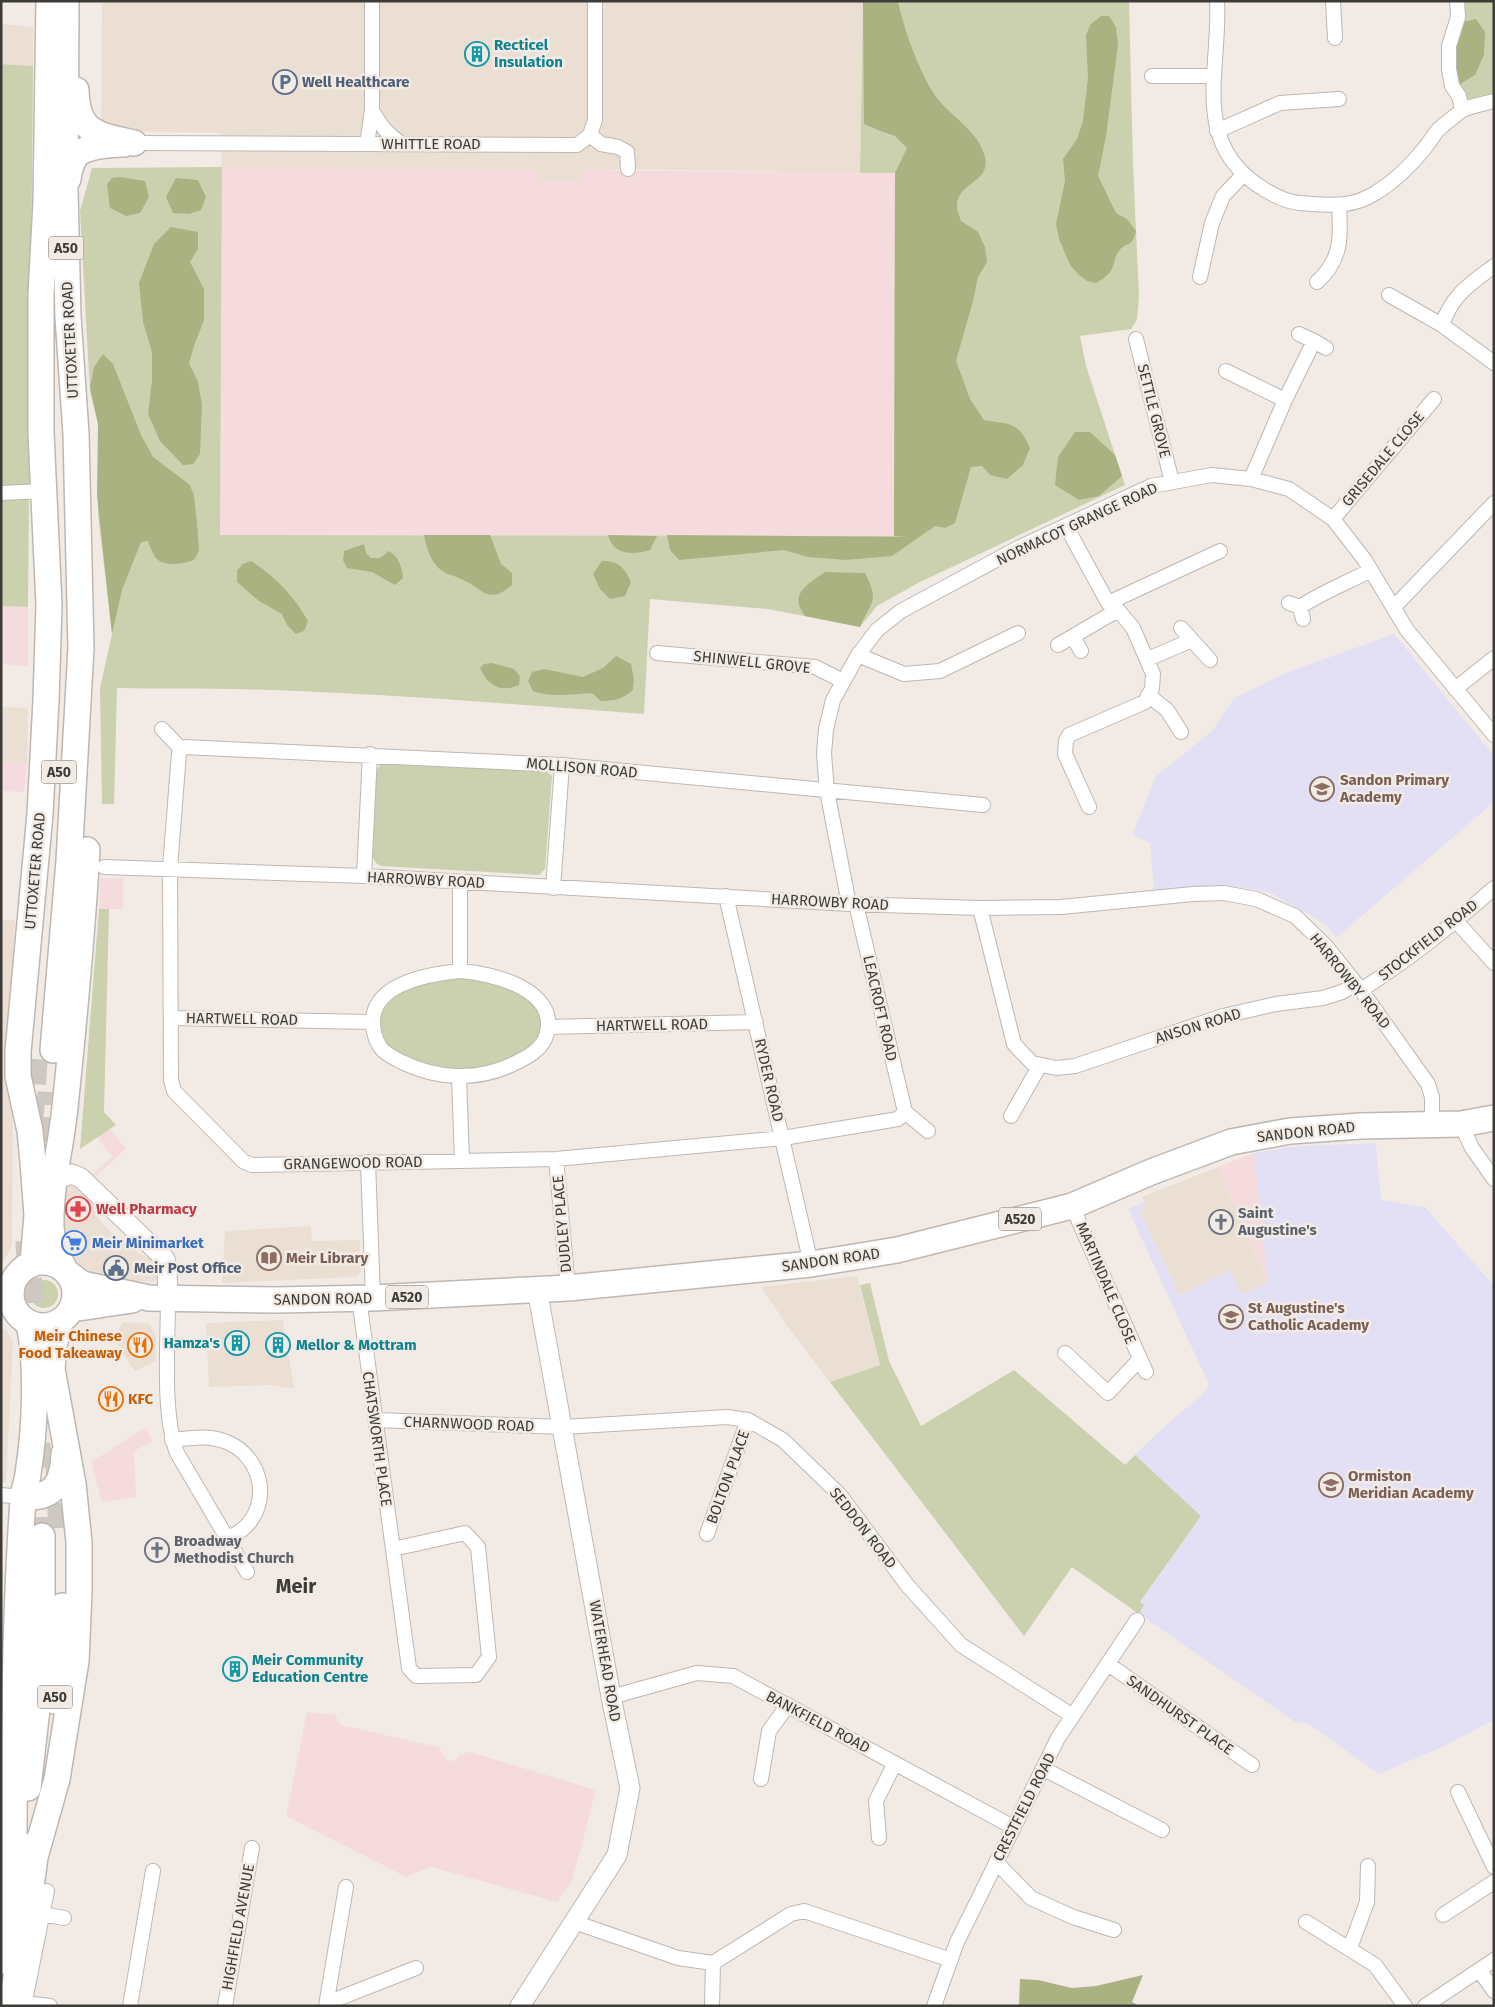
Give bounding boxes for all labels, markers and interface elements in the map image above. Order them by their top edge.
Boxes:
place label: Recticel Insulation [494,36,563,71]
building icon: Recticel Insulation [464,41,490,67]
parking icon: Well Healthcare [272,69,298,95]
place label: Well Healthcare [302,73,410,91]
street label: WHITTLE ROAD [381,135,481,153]
road number: A50 [48,237,84,260]
street label: UTTOXETER ROAD [58,281,82,399]
street label: SETTLE GROVE [1134,362,1174,460]
street label: GRISEDALE CLOSE [1338,408,1428,510]
street label: NORMACOT GRANGE ROAD [994,479,1160,569]
street label: SHINWELL GROVE [693,647,811,677]
street label: MOLLISON ROAD [526,754,638,782]
road number: A50 [42,760,76,784]
place label: Sandon Primary Academy [1339,771,1449,806]
school or university icon: Sandon Primary Academy [1309,776,1335,802]
street label: UTTOXETER ROAD [21,812,49,930]
street label: HARROWBY ROAD [367,868,485,892]
street label: HARROWBY ROAD [771,890,889,914]
street label: STOCKFIELD ROAD [1375,896,1481,984]
street label: HARROWBY ROAD [1306,929,1394,1033]
street label: LEACROFT ROAD [859,953,901,1063]
street label: ANSON ROAD [1153,1004,1243,1048]
street label: HARTWELL ROAD [186,1009,298,1029]
street label: HARTWELL ROAD [596,1015,708,1035]
street label: RYDER ROAD [751,1037,787,1123]
street label: SANDON ROAD [1256,1118,1356,1146]
street label: GRANGEWOOD ROAD [283,1153,423,1173]
street label: DUDLEY PLACE [549,1174,575,1274]
pharmacy icon: Well Pharmacy [65,1196,91,1222]
place label: Well Pharmacy [96,1200,197,1218]
place label: Saint Augustine's [1237,1204,1317,1239]
road number: A520 [999,1208,1041,1230]
church icon: Saint Augustine's [1208,1209,1234,1235]
street label: MARTINDALE CLOSE [1072,1219,1140,1347]
supermarket icon: Meir Minimarket [61,1230,87,1256]
place label: Meir Minimarket [92,1234,204,1252]
street label: SANDON ROAD [781,1244,881,1276]
library icon: Meir Library [256,1245,282,1271]
place label: Meir Library [286,1249,368,1267]
public building icon: Meir Post Office [103,1255,129,1281]
place label: Meir Post Office [134,1259,242,1277]
road number: A520 [386,1285,428,1308]
street label: SANDON ROAD [274,1289,372,1309]
place label: St Augustine's Catholic Academy [1248,1299,1369,1334]
school or university icon: St Augustine's Catholic Academy [1218,1304,1244,1330]
place label: Meir Chinese Food Takeaway [18,1327,122,1362]
building icon: Hamza's [224,1330,250,1356]
restaurant icon: Meir Chinese Food Takeaway [127,1332,153,1358]
building icon: Mellor & Mottram [265,1332,291,1358]
place label: Hamza's [164,1334,220,1352]
place label: Mellor & Mottram [296,1336,417,1354]
street label: CHATSWORTH PLACE [359,1370,395,1508]
restaurant icon: KFC [98,1386,124,1412]
place label: KFC [128,1390,154,1408]
street label: CHARNWOOD ROAD [403,1413,535,1435]
street label: BOLTON PLACE [703,1428,753,1526]
place label: Ormiston Meridian Academy [1348,1467,1474,1502]
school or university icon: Ormiston Meridian Academy [1318,1472,1344,1498]
street label: SEDDON ROAD [826,1484,900,1572]
place label: Broadway Methodist Church [174,1532,294,1567]
church icon: Broadway Methodist Church [144,1537,170,1563]
district label: Meir [276,1574,317,1598]
street label: WATERHEAD ROAD [585,1599,625,1723]
place label: Meir Community Education Centre [252,1651,368,1686]
building icon: Meir Community Education Centre [222,1656,248,1682]
street label: SANDHURST PLACE [1123,1671,1237,1759]
road number: A50 [38,1685,72,1708]
street label: BANKFIELD ROAD [763,1687,873,1757]
street label: CRESTFIELD ROAD [989,1750,1059,1864]
street label: HIGHFIELD AVENUE [218,1862,258,1992]

